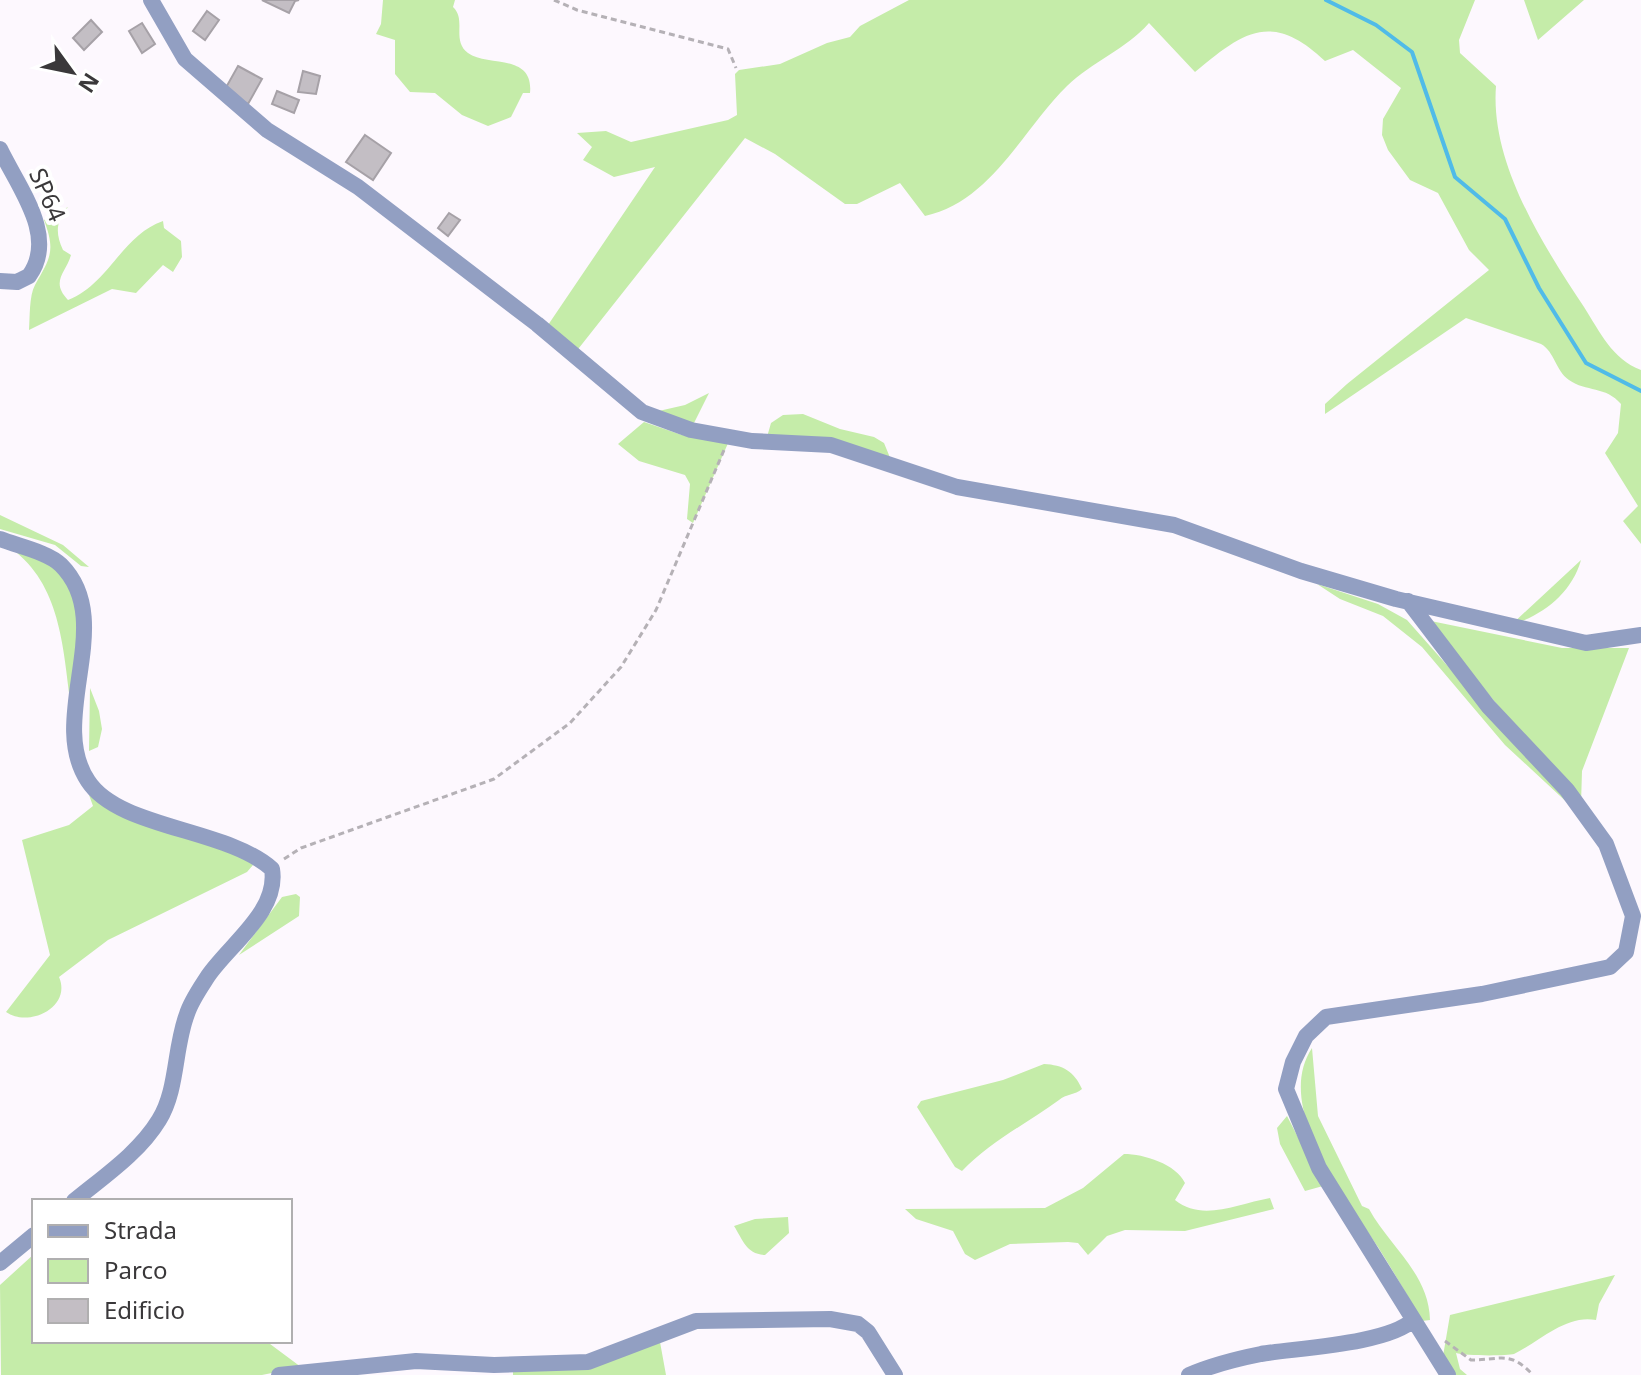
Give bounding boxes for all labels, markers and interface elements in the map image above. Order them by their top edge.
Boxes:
north arrow [32,32,112,112]
text: N [72,68,107,99]
street label: SP64 [22,162,75,227]
legend [32,1199,292,1343]
text: Strada [104,1213,177,1246]
text: Parco [104,1253,167,1286]
text: Edificio [104,1293,185,1326]

